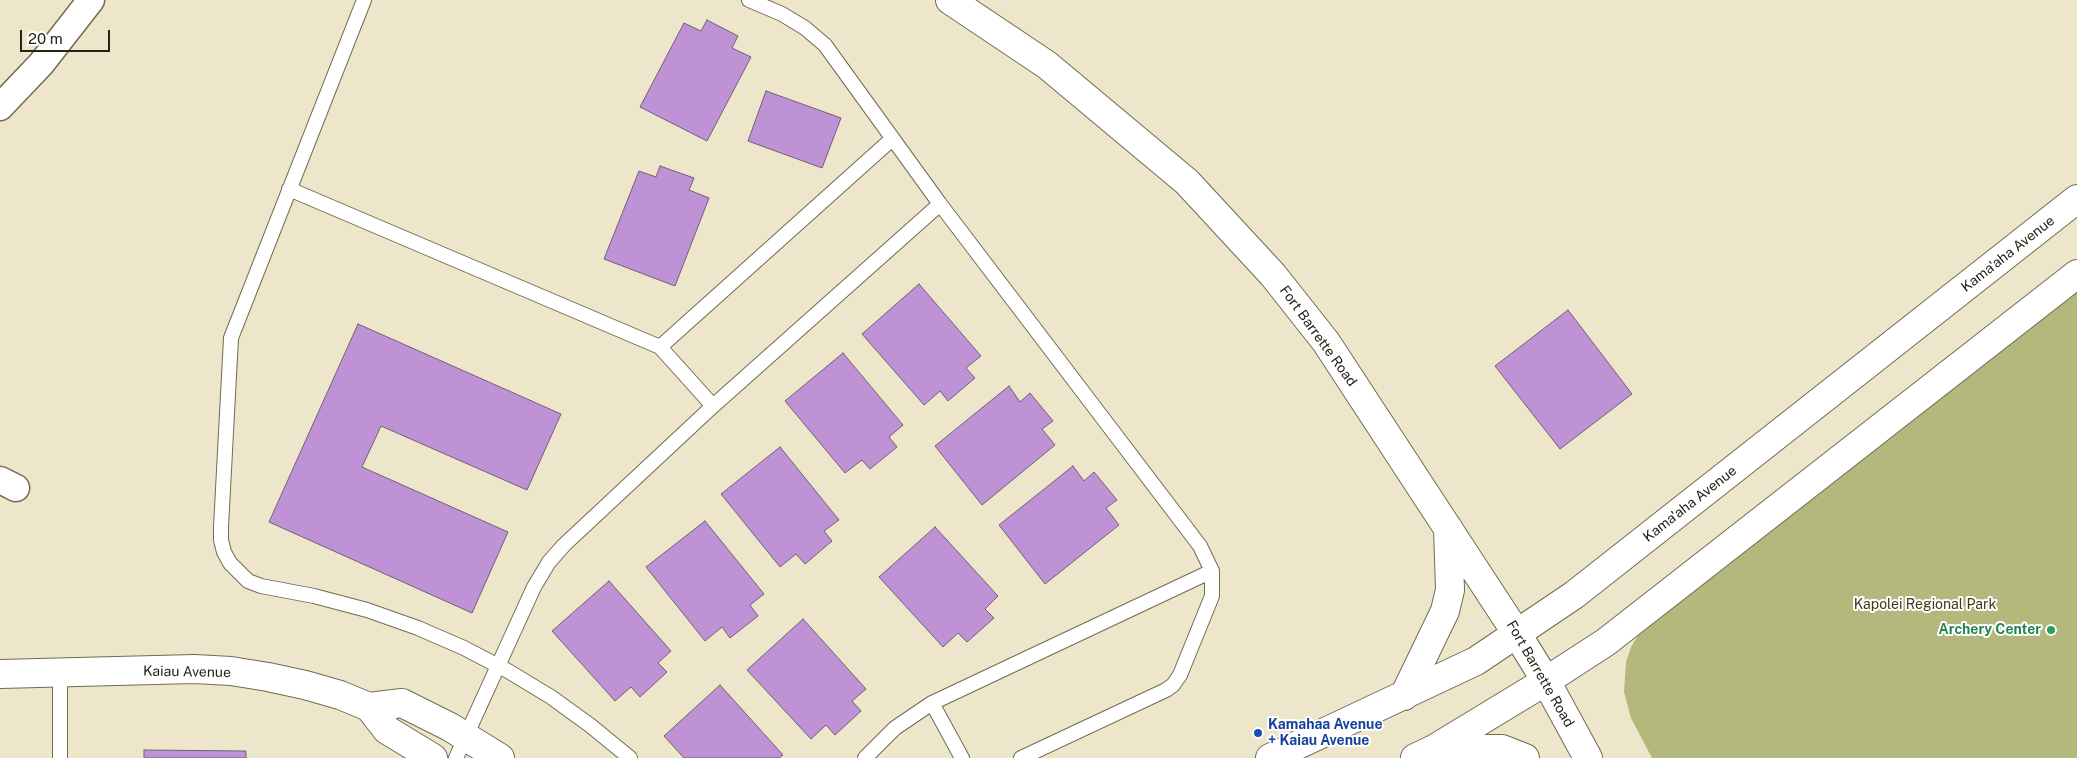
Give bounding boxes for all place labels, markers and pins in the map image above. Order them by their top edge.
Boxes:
place label: Archery Center [1938,622,2041,638]
marker: Archery Center [2045,624,2057,636]
place label: Kamahaa Avenue + Kaiau Avenue [1268,717,1382,750]
marker: Kamahaa Avenue + Kaiau Avenue [1252,727,1264,739]

